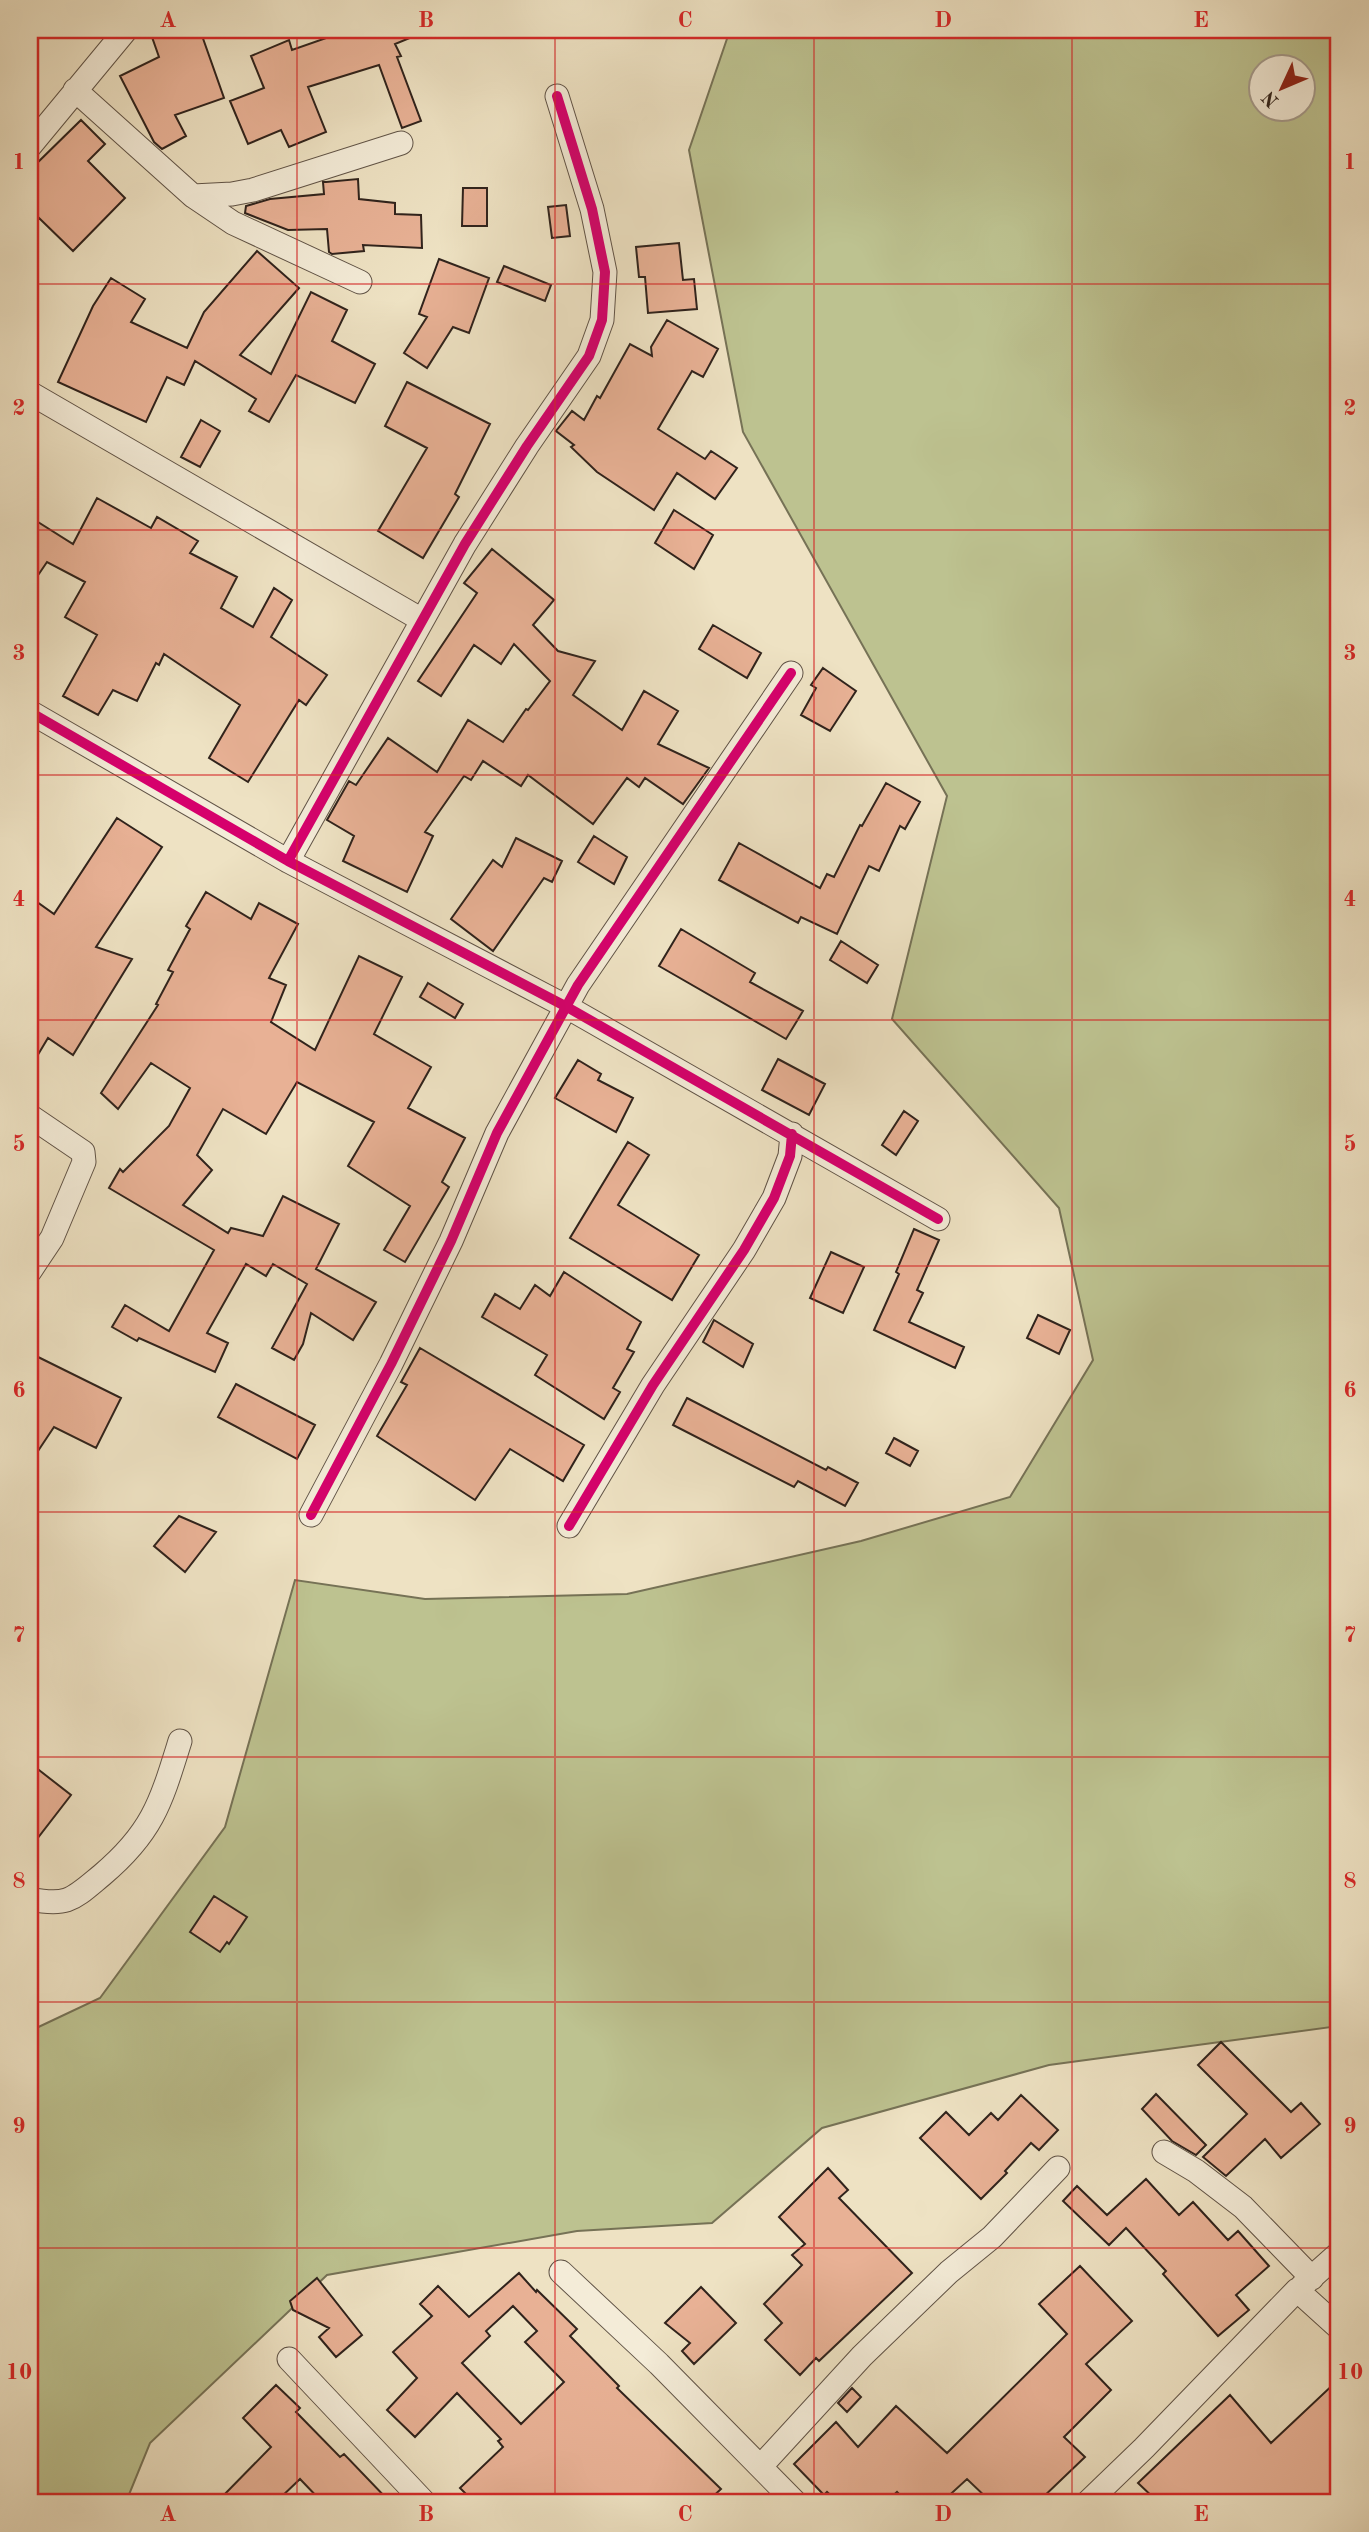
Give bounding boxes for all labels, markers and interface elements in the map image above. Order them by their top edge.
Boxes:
text: A [159,9,177,32]
text: B [418,9,434,32]
text: C [677,9,693,32]
text: D [934,9,952,32]
text: E [1193,9,1209,32]
north arrow [1246,52,1316,122]
text: N [1259,86,1283,110]
text: 1 [12,151,26,174]
text: 1 [1343,151,1357,174]
text: 2 [12,397,26,420]
text: 2 [1343,397,1357,420]
text: 3 [12,642,26,665]
text: 3 [1343,642,1357,665]
text: 4 [12,888,26,911]
text: 4 [1343,888,1357,911]
text: 5 [12,1133,26,1156]
text: 5 [1343,1133,1357,1156]
text: 6 [12,1379,26,1402]
text: 6 [1343,1379,1357,1402]
text: 7 [12,1624,26,1647]
text: 7 [1343,1624,1357,1647]
text: 8 [12,1870,26,1893]
text: 8 [1343,1870,1357,1893]
text: 9 [12,2115,26,2138]
text: 9 [1343,2115,1357,2138]
text: 10 [6,2361,32,2384]
text: 10 [1337,2361,1363,2384]
text: A [159,2503,177,2526]
text: B [418,2503,434,2526]
text: C [677,2503,693,2526]
text: D [934,2503,952,2526]
text: E [1193,2503,1209,2526]

